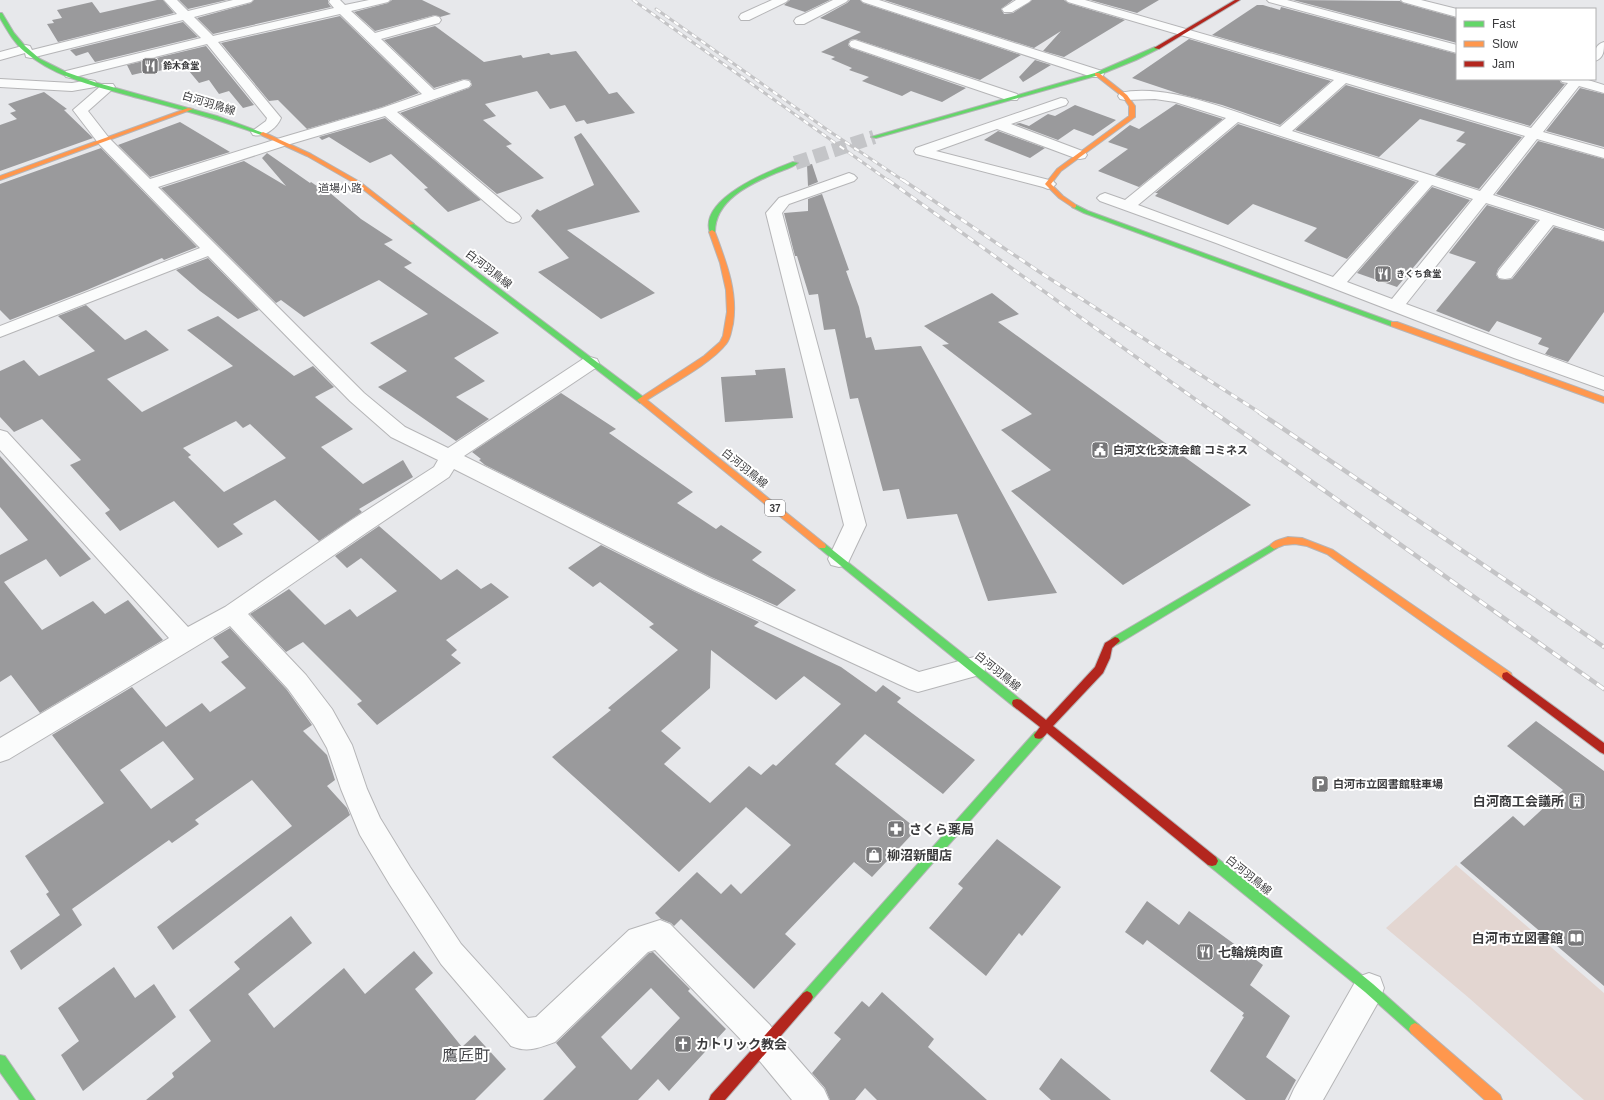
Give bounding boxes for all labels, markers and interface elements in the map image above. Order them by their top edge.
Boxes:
legend [1456,8,1596,80]
text: Fast [1492,17,1516,31]
text: Slow [1492,37,1518,51]
restaurant icon: 鈴木食堂 [140,56,160,76]
text: Jam [1492,57,1515,71]
place label: 鈴木食堂 [163,61,199,71]
street label: 白河羽鳥線 [181,89,237,117]
district label: 道場小路 [318,182,362,194]
street label: 白河羽鳥線 [464,247,514,291]
restaurant icon: きくち食堂 [1373,264,1393,284]
place label: きくち食堂 [1396,269,1441,279]
public building icon: 白河文化交流会館 コミネス [1090,440,1110,460]
place label: 白河文化交流会館 コミネス [1113,444,1248,456]
street label: 白河羽鳥線 [720,446,770,490]
road number: 37 [765,500,785,516]
street label: 白河羽鳥線 [973,649,1023,693]
parking icon: 白河市立図書館駐車場 [1310,774,1330,794]
place label: 白河市立図書館駐車場 [1333,778,1443,790]
building icon: 白河商工会議所 [1567,791,1587,811]
place label: 白河商工会議所 [1473,794,1564,809]
pharmacy icon: さくら薬局 [886,819,906,839]
place label: さくら薬局 [909,822,974,837]
shop icon: 柳沼新聞店 [864,845,884,865]
place label: 柳沼新聞店 [887,848,952,863]
street label: 白河羽鳥線 [1224,853,1274,897]
library icon: 白河市立図書館 [1566,928,1586,948]
place label: 白河市立図書館 [1472,931,1563,946]
restaurant icon: 七輪焼肉直 [1195,942,1215,962]
place label: 七輪焼肉直 [1218,945,1283,960]
church icon: カトリック教会 [673,1034,693,1054]
place label: カトリック教会 [696,1037,787,1052]
district label: 鷹匠町 [442,1047,490,1064]

